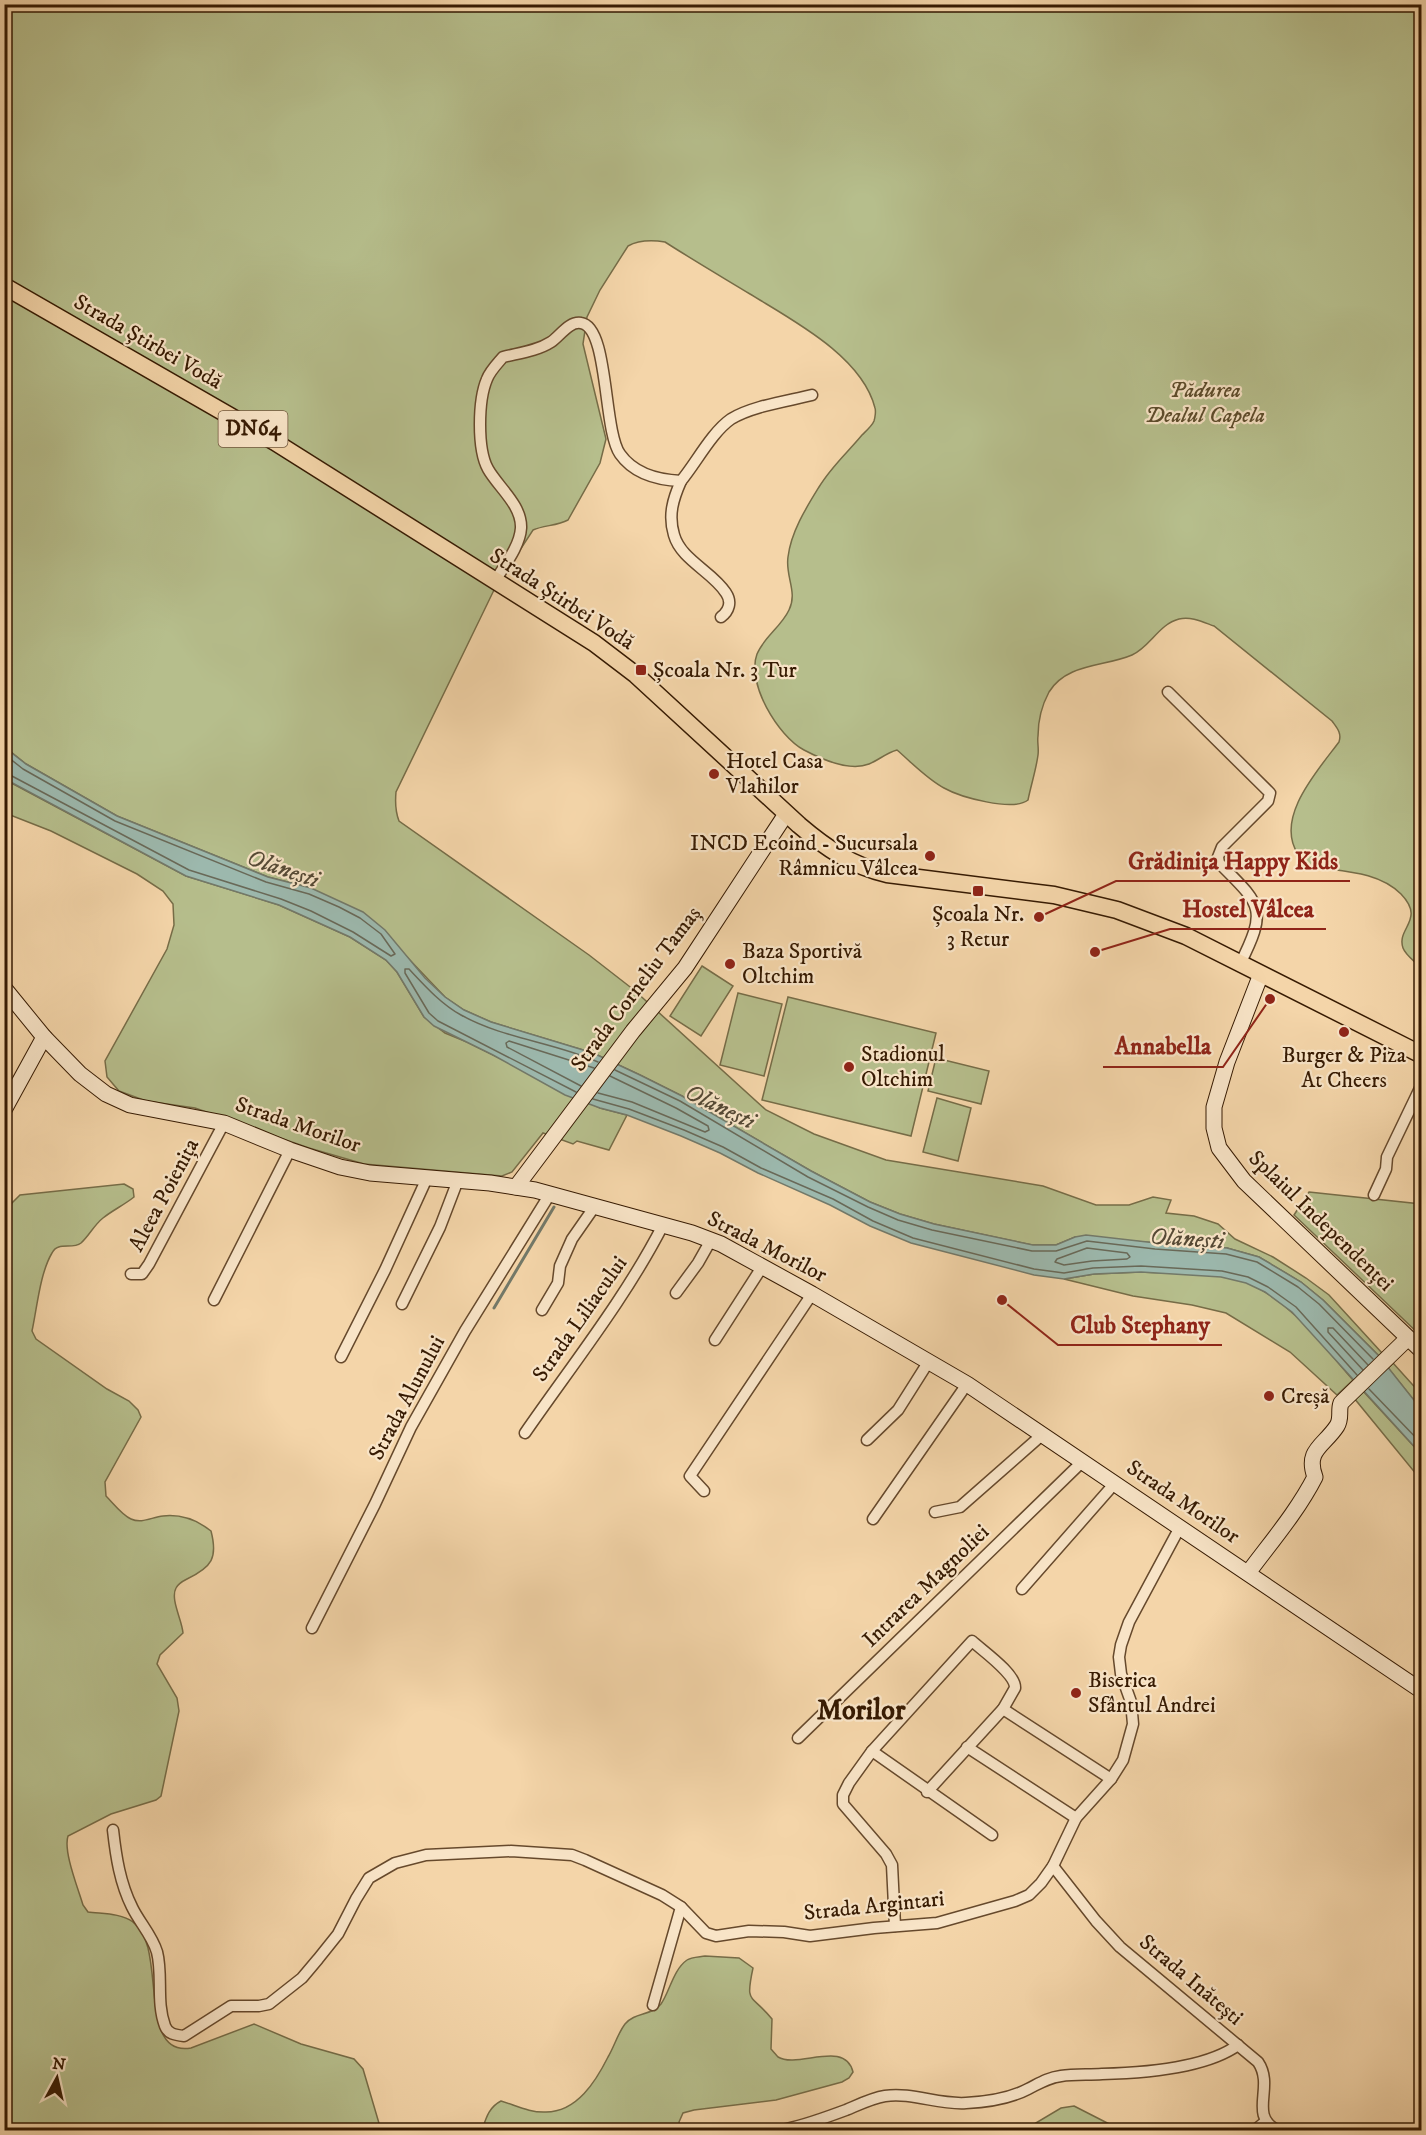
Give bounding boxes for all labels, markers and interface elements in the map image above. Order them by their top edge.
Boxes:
street label: Strada Știrbei Vodă [69,289,228,396]
park label: Pădurea Dealul Capela [1145,377,1265,429]
road number: DN64 [218,411,288,447]
street label: Strada Știrbei Vodă [485,542,640,656]
place label: Școala Nr. 3 Tur [653,657,798,684]
marker: Școala Nr. 3 Tur [634,663,648,677]
place label: Hotel Casa Vlahilor [725,748,824,800]
marker: Hotel Casa Vlahilor [707,767,721,781]
place label: INCD Ecoind - Sucursala Râmnicu Vâlcea [690,830,919,882]
callout: Grădinița Happy Kids [1116,839,1350,881]
water label: Olănești [243,843,325,896]
text: Grădinița Happy Kids [1128,847,1338,877]
marker: INCD Ecoind - Sucursala Râmnicu Vâlcea [923,849,937,863]
marker: Școala Nr. 3 Retur [971,884,985,898]
callout: Hostel Vâlcea [1170,887,1326,929]
text: Hostel Vâlcea [1182,895,1315,925]
street label: Strada Corneliu Tamaș [565,901,707,1077]
place label: Școala Nr. 3 Retur [932,901,1024,953]
place label: Baza Sportivă Oltchim [742,938,863,990]
marker: Baza Sportivă Oltchim [723,957,737,971]
callout: Annabella [1103,1025,1223,1067]
marker: Burger & Piza At Cheers [1337,1025,1351,1039]
text: Annabella [1114,1032,1212,1062]
place label: Stadionul Oltchim [861,1041,945,1093]
place label: Burger & Piza At Cheers [1282,1042,1407,1094]
marker: Stadionul Oltchim [842,1060,856,1074]
water label: Olănești [680,1077,761,1137]
street label: Strada Morilor [232,1091,365,1159]
street label: Aleea Poienița [123,1133,205,1256]
street label: Splaiul Independenței [1243,1145,1399,1297]
street label: Strada Morilor [703,1205,832,1289]
water label: Olănești [1149,1221,1227,1257]
street label: Strada Liliacului [527,1251,633,1387]
callout: Club Stephany [1058,1303,1222,1345]
text: Club Stephany [1070,1311,1210,1341]
street label: Strada Alunului [363,1331,451,1465]
place label: Creșă [1281,1383,1330,1410]
marker: Creșă [1262,1389,1276,1403]
street label: Strada Morilor [1121,1454,1245,1550]
street label: Intrarea Magnoliei [857,1519,995,1653]
place label: Biserica Sfântul Andrei [1088,1667,1216,1719]
marker: Biserica Sfântul Andrei [1069,1686,1083,1700]
district label: Morilor [817,1693,906,1728]
street label: Strada Argintari [802,1885,946,1927]
street label: Strada Inătești [1134,1929,1248,2031]
north arrow [27,2048,87,2108]
text: N [51,2053,67,2075]

